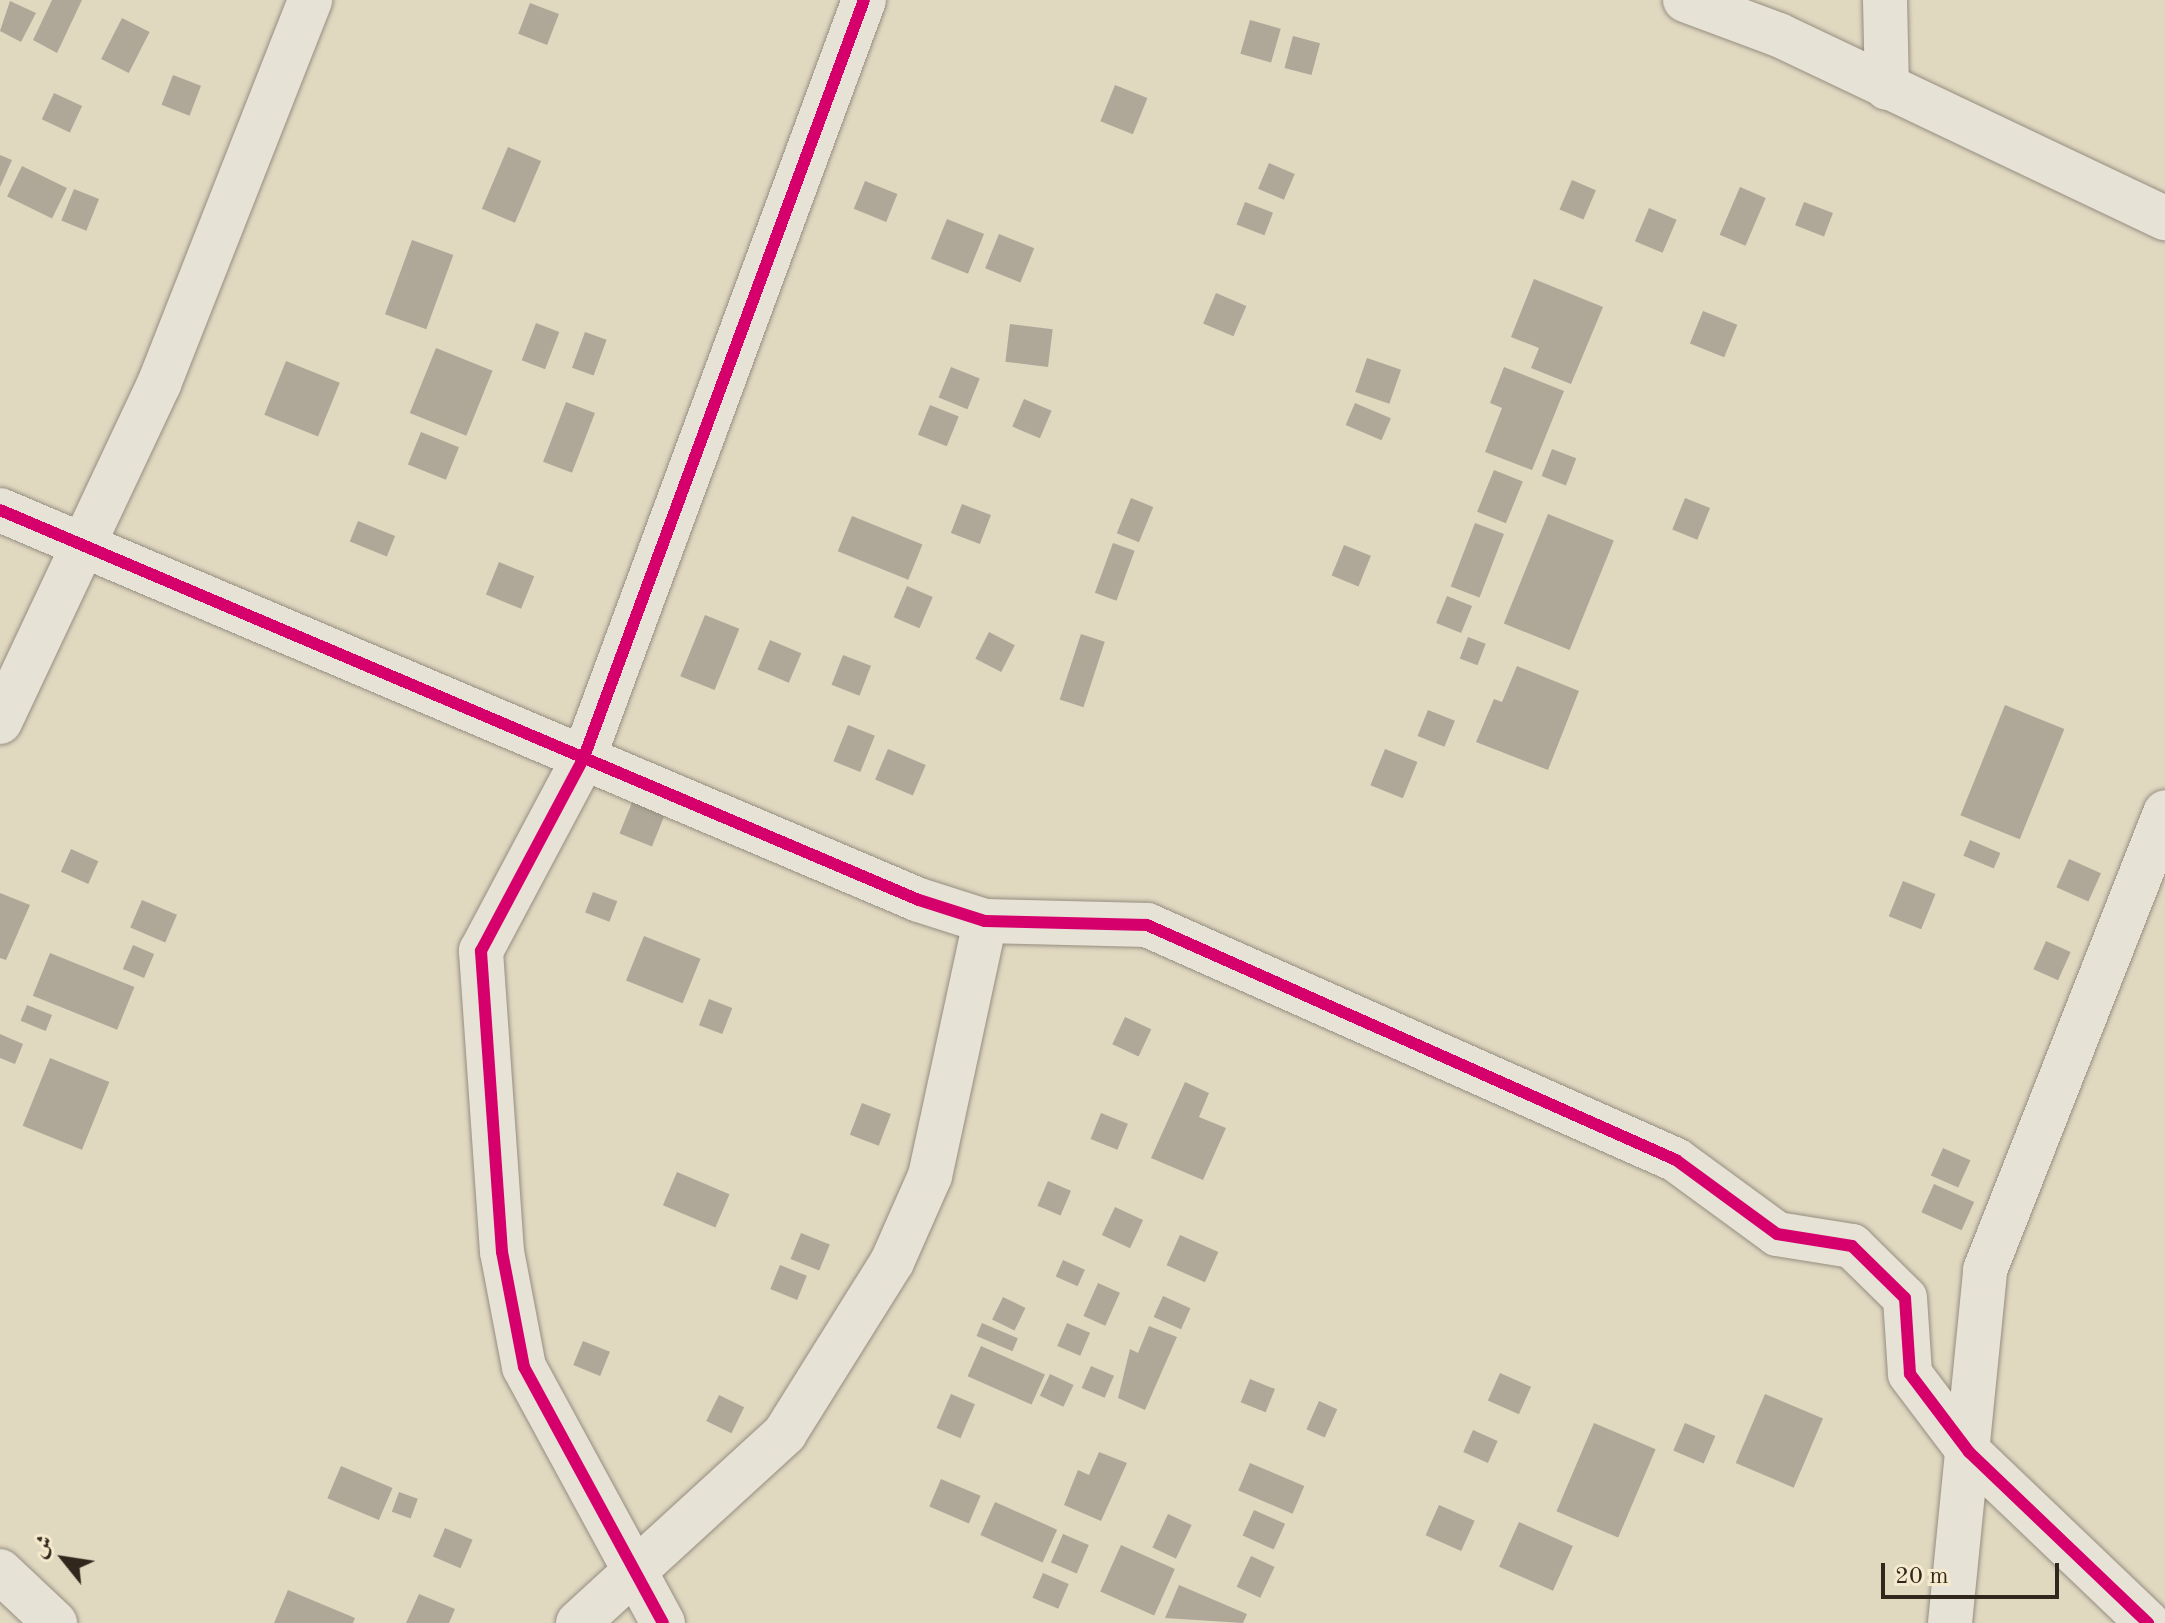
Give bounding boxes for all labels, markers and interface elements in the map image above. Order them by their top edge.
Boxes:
north arrow [24,1519,104,1599]
text: ش [28,1532,58,1562]
scale bar [1885,1547,2063,1597]
text: 20 m [1895,1565,1949,1589]

